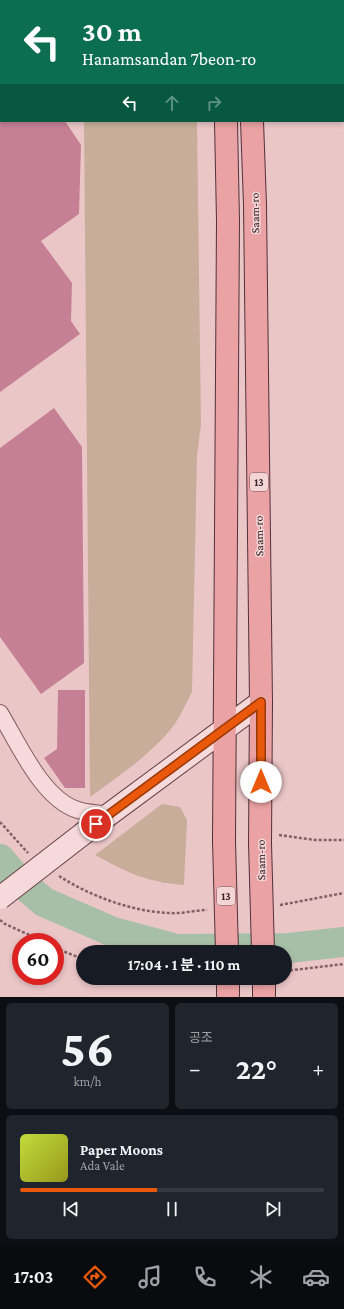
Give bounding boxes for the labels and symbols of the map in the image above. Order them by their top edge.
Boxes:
street label: Saam-ro [248,192,262,233]
road number: 13 [250,473,268,491]
street label: Saam-ro [252,515,266,556]
position arrow [240,761,282,803]
pin [79,807,113,841]
street label: Saam-ro [254,839,268,880]
road number: 13 [217,887,235,905]
speed limit sign: 60 [12,933,64,985]

